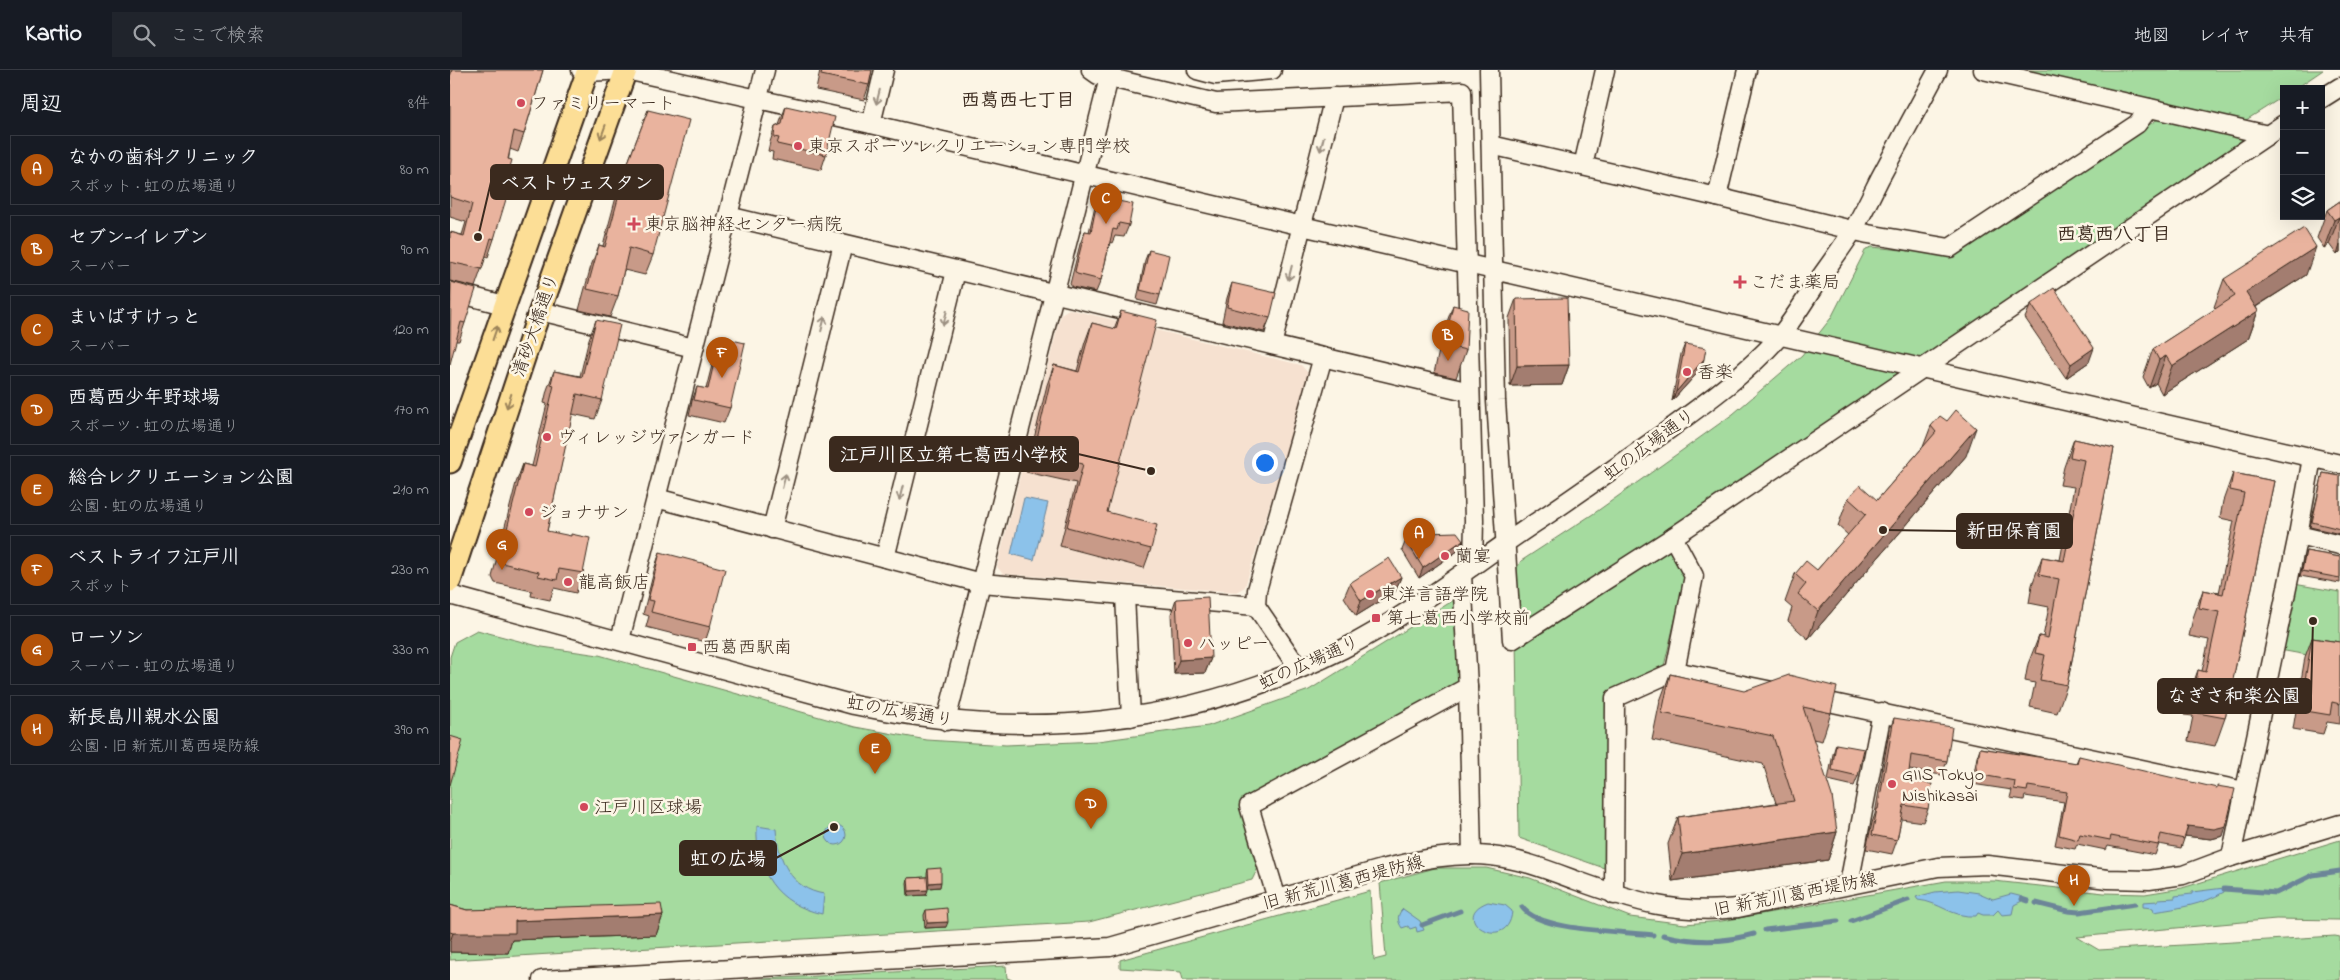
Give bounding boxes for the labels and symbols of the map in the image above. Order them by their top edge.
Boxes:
one-way arrow [872,88,882,104]
district label: 西葛西七丁目 [961,88,1075,115]
place label: ファミリーマート [531,92,675,118]
marker: ファミリーマート [515,97,527,109]
one-way arrow [598,124,607,139]
place label: 東京スポーツレクリエーション専門学校 [808,135,1131,161]
one-way arrow [1317,136,1326,152]
marker: 東京スポーツレクリエーション専門学校 [792,140,804,152]
callout: ベストウェスタン [491,165,663,199]
text: ベストウェスタン [501,171,653,198]
pin: C [1090,183,1122,224]
place label: 東京脳神経センター病院 [645,213,842,239]
marker: 東京脳神経センター病院 [627,217,641,231]
district label: 西葛西八丁目 [2057,222,2171,249]
one-way arrow [1285,265,1294,281]
street label: 清砂大橋通り [507,270,567,381]
place label: こだま薬局 [1750,271,1840,297]
marker: こだま薬局 [1734,276,1746,288]
one-way arrow [940,310,949,326]
one-way arrow [819,316,828,332]
pin: B [1432,320,1464,361]
one-way arrow [491,326,500,341]
pin: F [706,337,738,378]
place label: 香楽 [1697,361,1733,387]
marker: 香楽 [1681,366,1693,378]
one-way arrow [504,393,514,409]
street label: 虹の広場通り [1599,403,1702,488]
place label: ヴィレッジヴァンガード [557,426,755,452]
marker: ヴィレッジヴァンガード [541,431,553,443]
callout: 江戸川区立第七葛西小学校 [830,437,1078,471]
text: 江戸川区立第七葛西小学校 [840,443,1068,470]
your location [1252,450,1278,476]
one-way arrow [780,474,789,490]
one-way arrow [896,485,905,501]
place label: ジョナサン [539,501,629,527]
marker: ジョナサン [523,506,535,518]
callout: 新田保育園 [1957,514,2072,548]
pin: A [1403,518,1435,559]
text: 新田保育園 [1966,519,2062,546]
pin: G [486,529,518,570]
place label: 蘭宴 [1455,545,1491,571]
marker: 蘭宴 [1439,550,1451,562]
place label: 龍高飯店 [578,571,650,597]
marker: 龍高飯店 [562,576,574,588]
place label: 東洋言語学院 [1380,583,1488,609]
marker: 東洋言語学院 [1364,588,1376,600]
place label: 第七葛西小学校前 [1386,607,1530,633]
marker: 第七葛西小学校前 [1370,612,1382,624]
street label: 虹の広場通り [1255,630,1364,698]
place label: ハッピー [1198,632,1269,658]
place label: 西葛西駅南 [702,636,792,662]
marker: ハッピー [1182,637,1194,649]
marker: 西葛西駅南 [686,641,698,653]
callout: なぎさ和楽公園 [2158,679,2311,713]
text: なぎさ和楽公園 [2167,684,2301,711]
street label: 虹の広場通り [844,691,955,735]
pin: E [859,733,891,774]
place label: GIIS Tokyo Nishikasai [1902,763,1984,810]
marker: GIIS Tokyo Nishikasai [1886,778,1898,790]
pin: D [1075,788,1107,829]
place label: 江戸川区球場 [594,796,702,822]
marker: 江戸川区球場 [578,801,590,813]
callout: 虹の広場 [680,841,776,875]
text: 虹の広場 [690,847,766,874]
street label: 旧 新荒川葛西堤防線 [1260,850,1427,918]
pin: H [2058,865,2090,906]
street label: 旧 新荒川葛西堤防線 [1711,867,1880,925]

